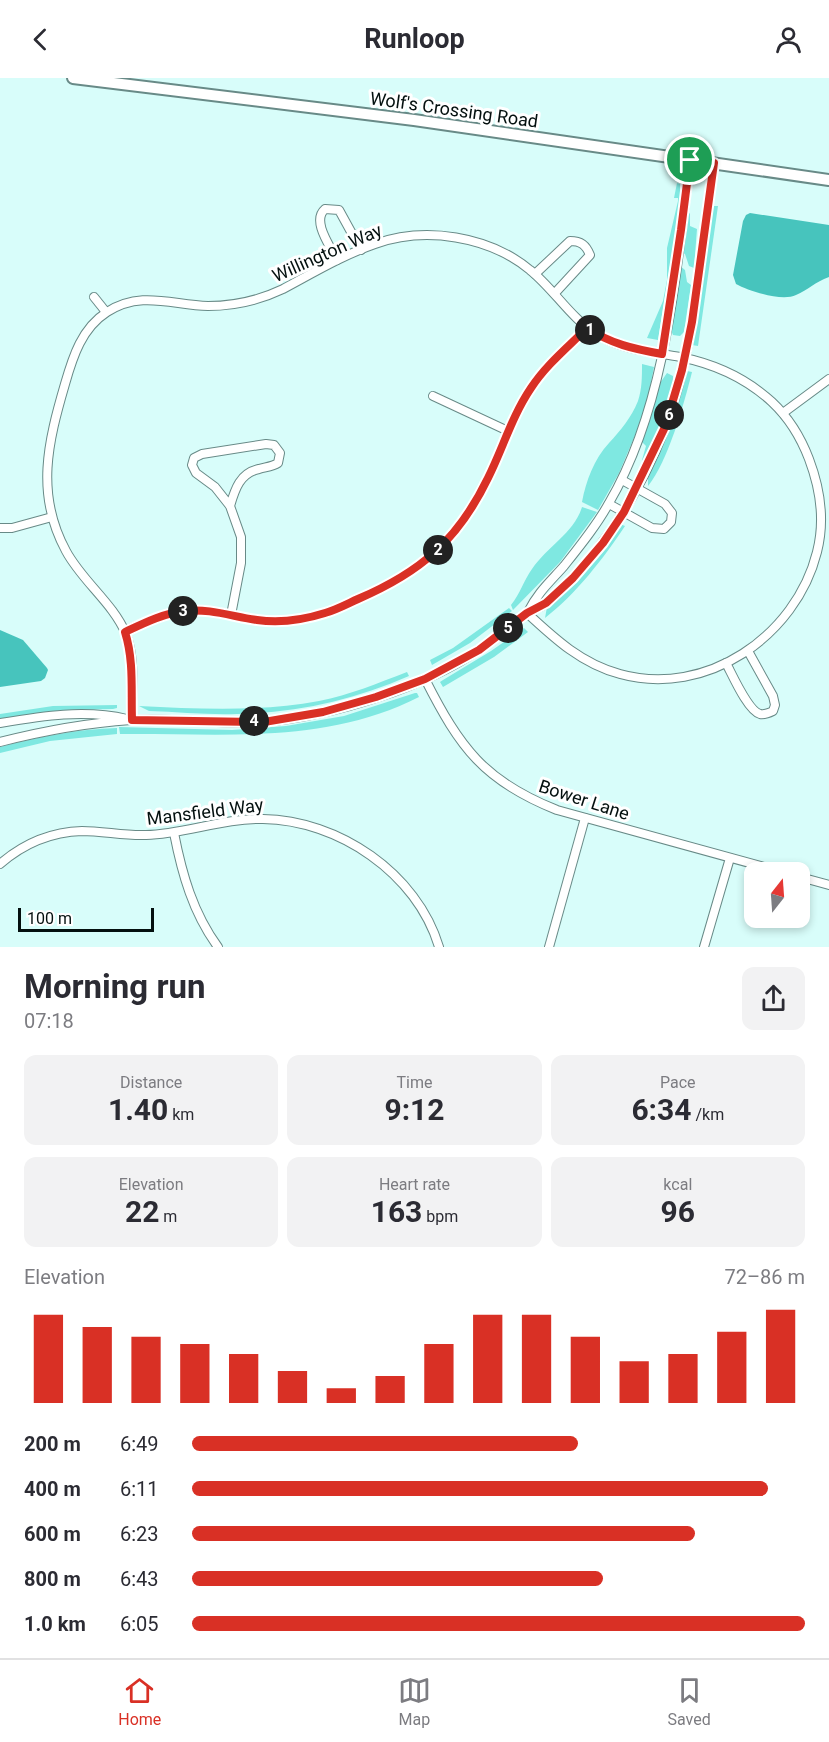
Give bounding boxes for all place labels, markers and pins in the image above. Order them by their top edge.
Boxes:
pin [664,134,715,185]
pin: 1 [575,315,605,345]
pin: 6 [654,400,684,430]
pin: 2 [423,535,453,565]
pin: 3 [168,596,198,626]
pin: 5 [493,613,523,643]
pin: 4 [239,706,269,736]

